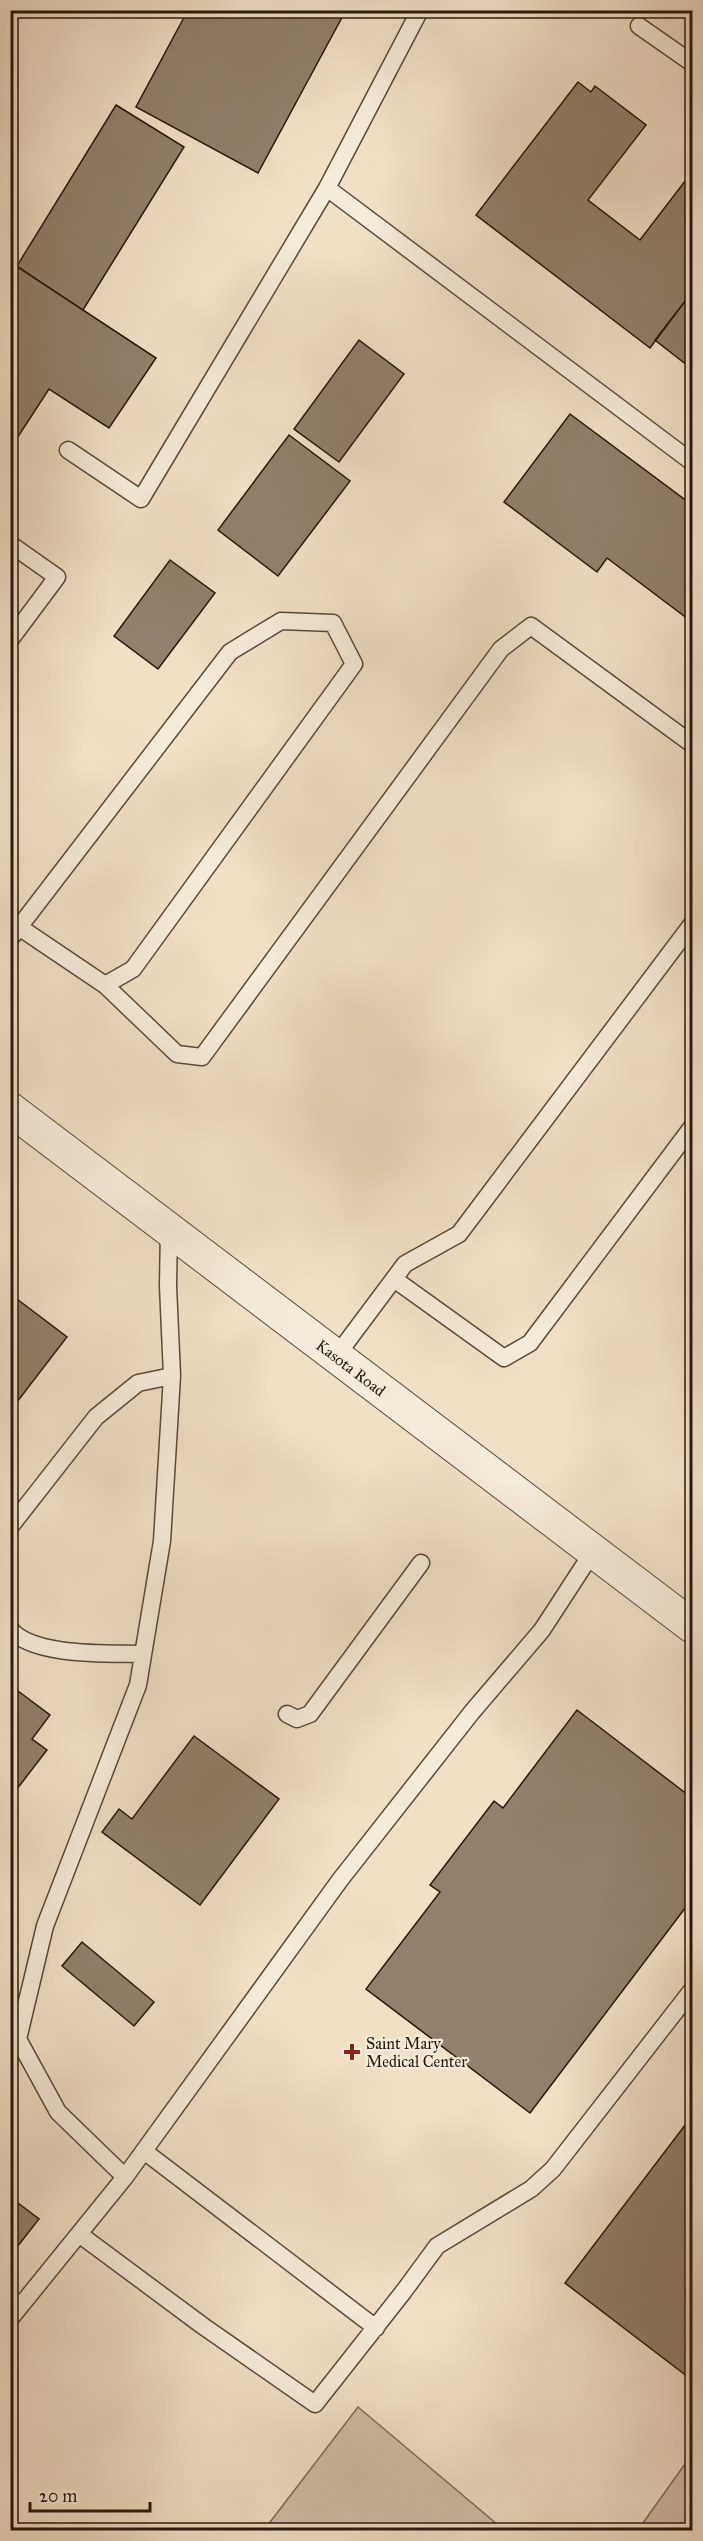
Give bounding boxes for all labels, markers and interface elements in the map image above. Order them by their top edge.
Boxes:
street label: Kasota Road [313,1335,390,1400]
place label: Saint Mary Medical Center [366,2034,467,2071]
marker: Saint Mary Medical Center [343,2043,361,2061]
scale bar [30,2475,150,2513]
text: 20 m [39,2485,77,2507]

